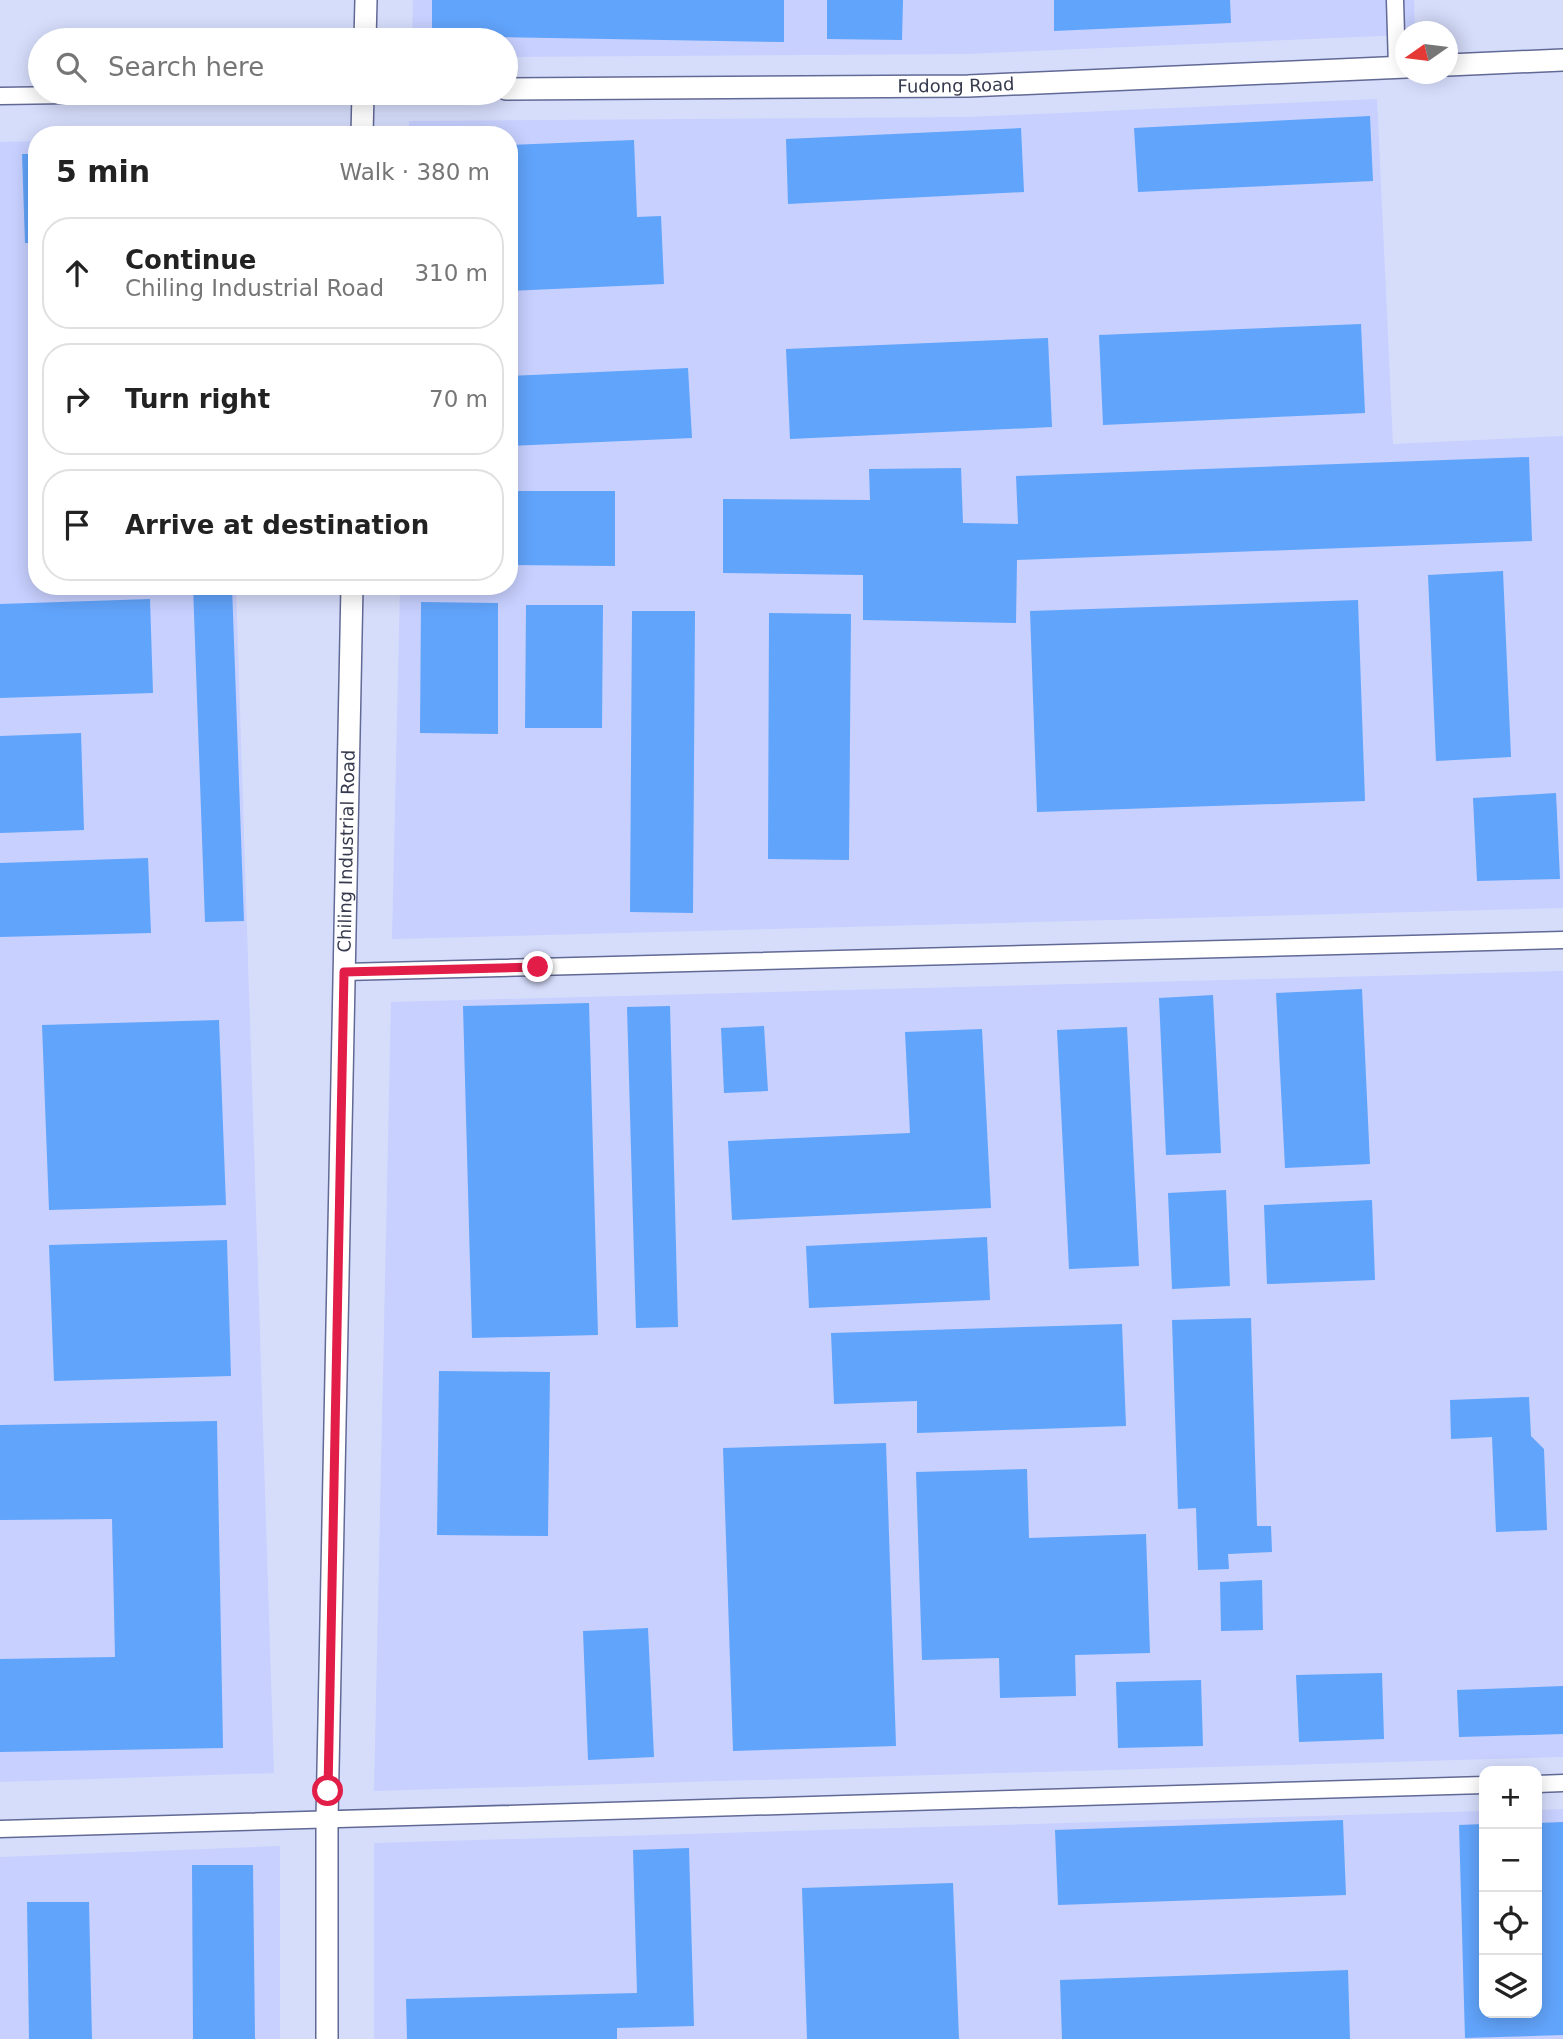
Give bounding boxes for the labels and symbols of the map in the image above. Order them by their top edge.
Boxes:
north arrow [1395,21,1458,84]
street label: Fudong Road [897,73,1015,96]
street label: Chiling Industrial Road [334,749,359,953]
route end [522,951,553,982]
route start [312,1775,343,1806]

